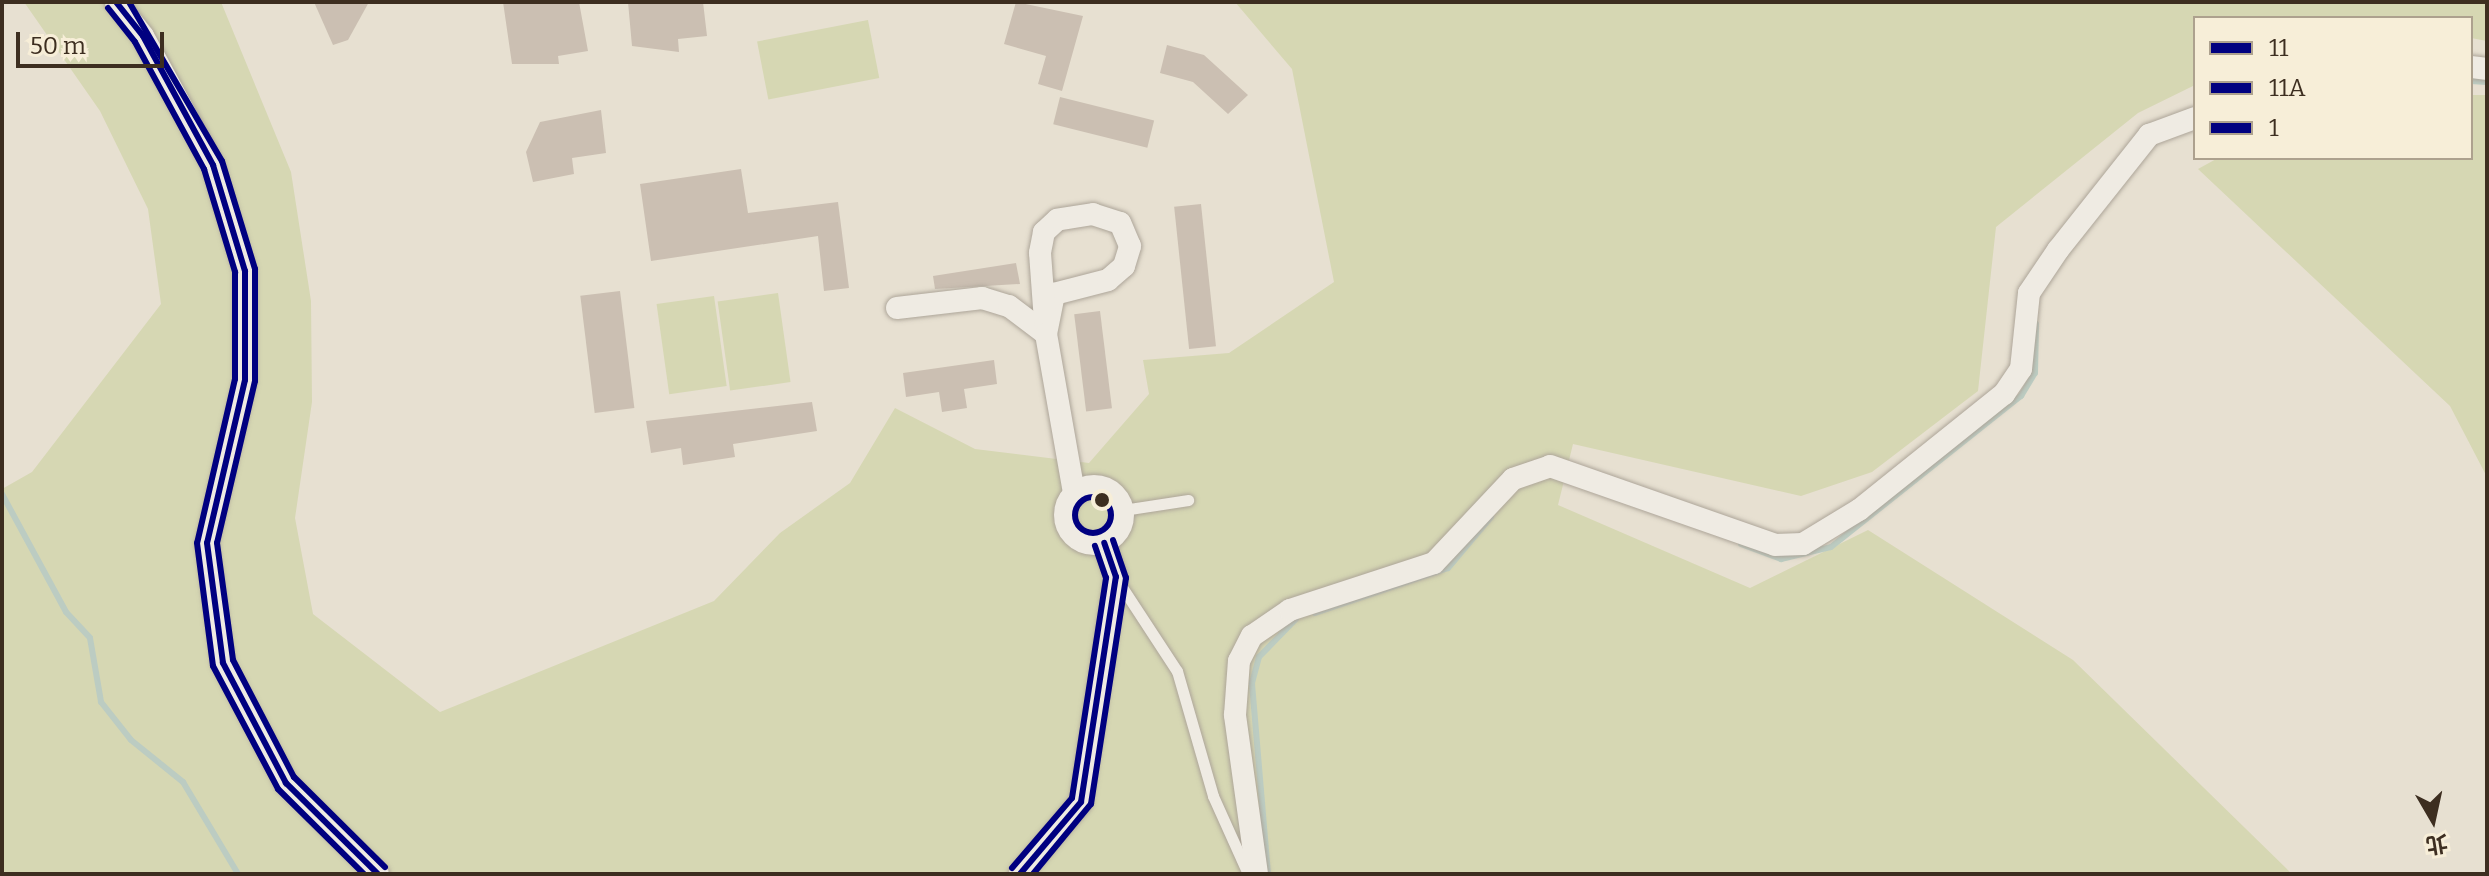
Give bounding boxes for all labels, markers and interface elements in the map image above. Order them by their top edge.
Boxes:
scale bar [20,16,168,66]
legend [2193,16,2473,160]
text: 50 m [30,32,86,60]
text: 11 [2269,34,2289,62]
text: 11A [2269,74,2306,102]
text: 1 [2269,114,2279,142]
unlabelled marker [1094,492,1110,508]
north arrow [2393,780,2473,860]
text: 北 [2424,829,2450,859]

